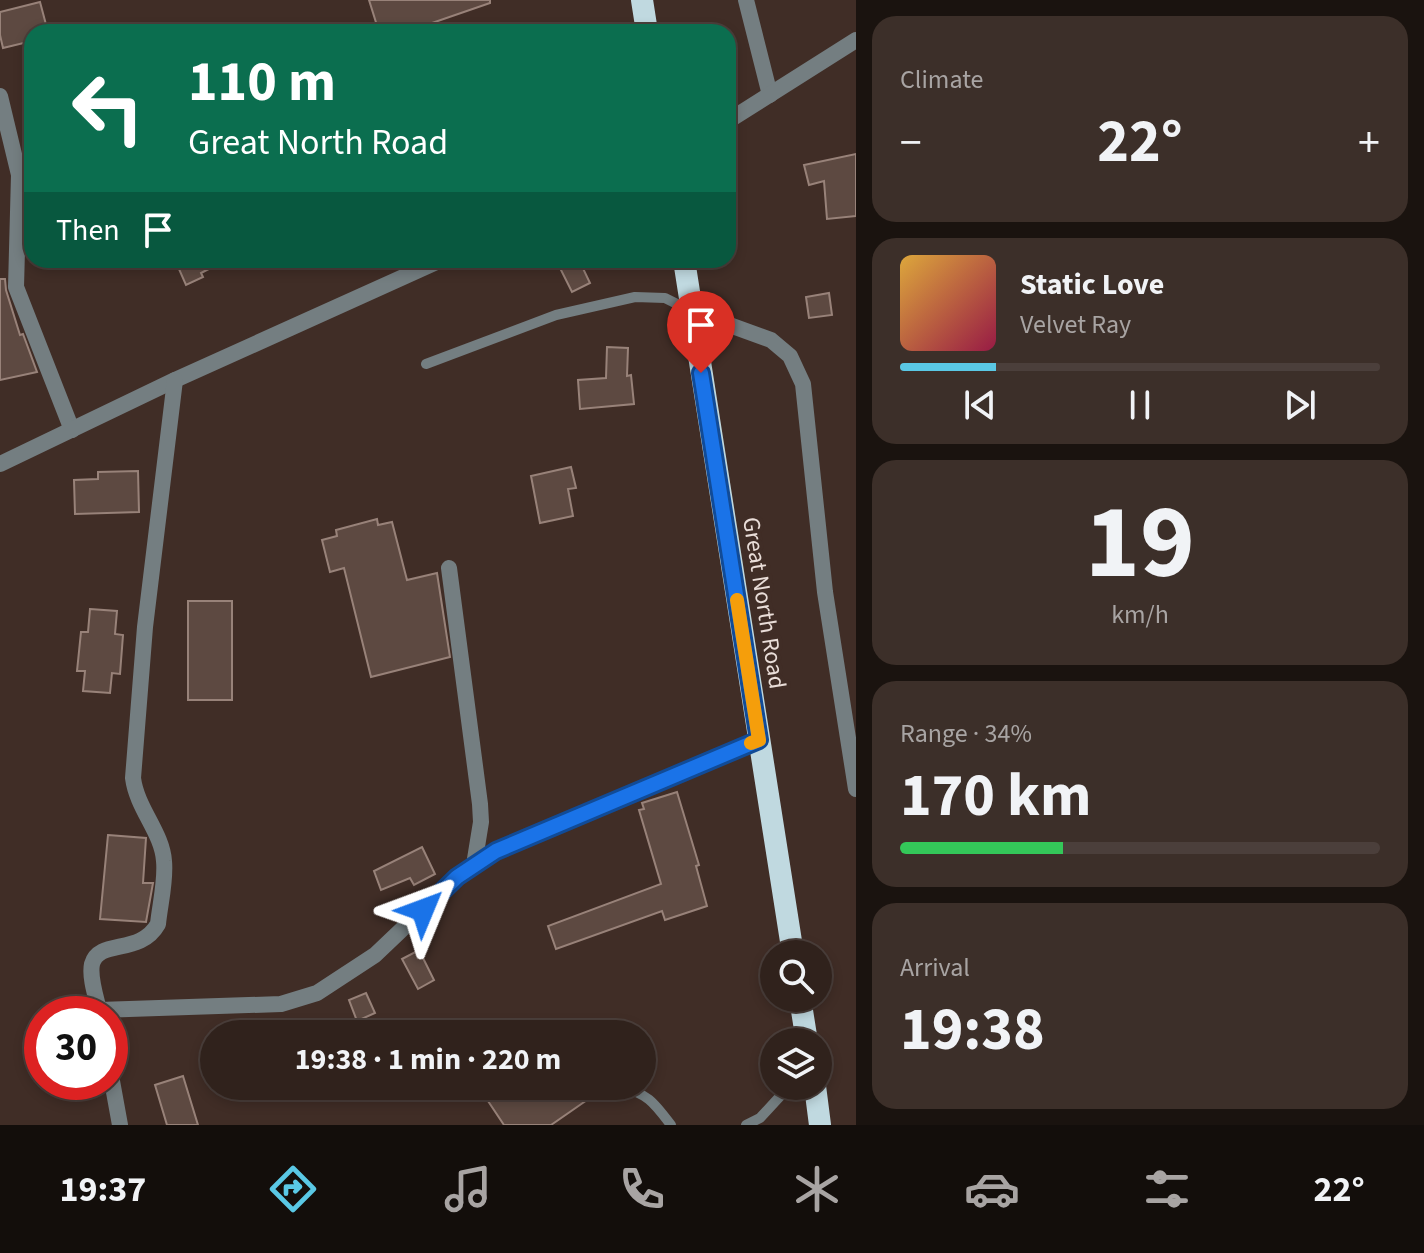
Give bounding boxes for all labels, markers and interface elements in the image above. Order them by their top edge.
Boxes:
text: 110 m [188,43,336,122]
icon: left [56,56,160,160]
text: Climate [900,61,984,98]
text: 22° [1097,100,1183,185]
text: − [900,112,922,175]
text: + [1358,112,1380,175]
text: Great North Road [188,117,448,168]
icon: arrive [136,208,180,252]
text: Then [56,209,120,252]
text: Static Love [1020,263,1164,306]
pin [667,291,735,373]
icon: arrive [679,303,723,347]
text: Velvet Ray [1020,306,1131,343]
icon: previous [958,383,1002,427]
icon: pause [1118,383,1162,427]
icon: next [1278,383,1322,427]
text: 19 [1085,470,1195,618]
street label: Great North Road [733,515,795,691]
text: km/h [1111,596,1169,633]
text: Range · 34% [900,715,1032,752]
text: 170 km [900,754,1091,839]
position arrow [381,868,465,952]
map controls [760,940,832,1100]
button: search [760,940,832,1012]
text: Arrival [900,949,970,986]
text: 19:38 [900,988,1045,1073]
speed limit sign: 30 [24,996,128,1100]
button: layers [760,1028,832,1100]
text: 19:38 · 1 min · 220 m [295,1038,561,1081]
icon: directions [265,1161,321,1217]
icon: music [440,1161,496,1217]
icon: phone [614,1161,670,1217]
icon: climate [789,1161,845,1217]
icon: car [964,1161,1020,1217]
icon: filters [1139,1161,1195,1217]
text: 19:37 [59,1164,146,1215]
text: 22° [1313,1164,1365,1215]

